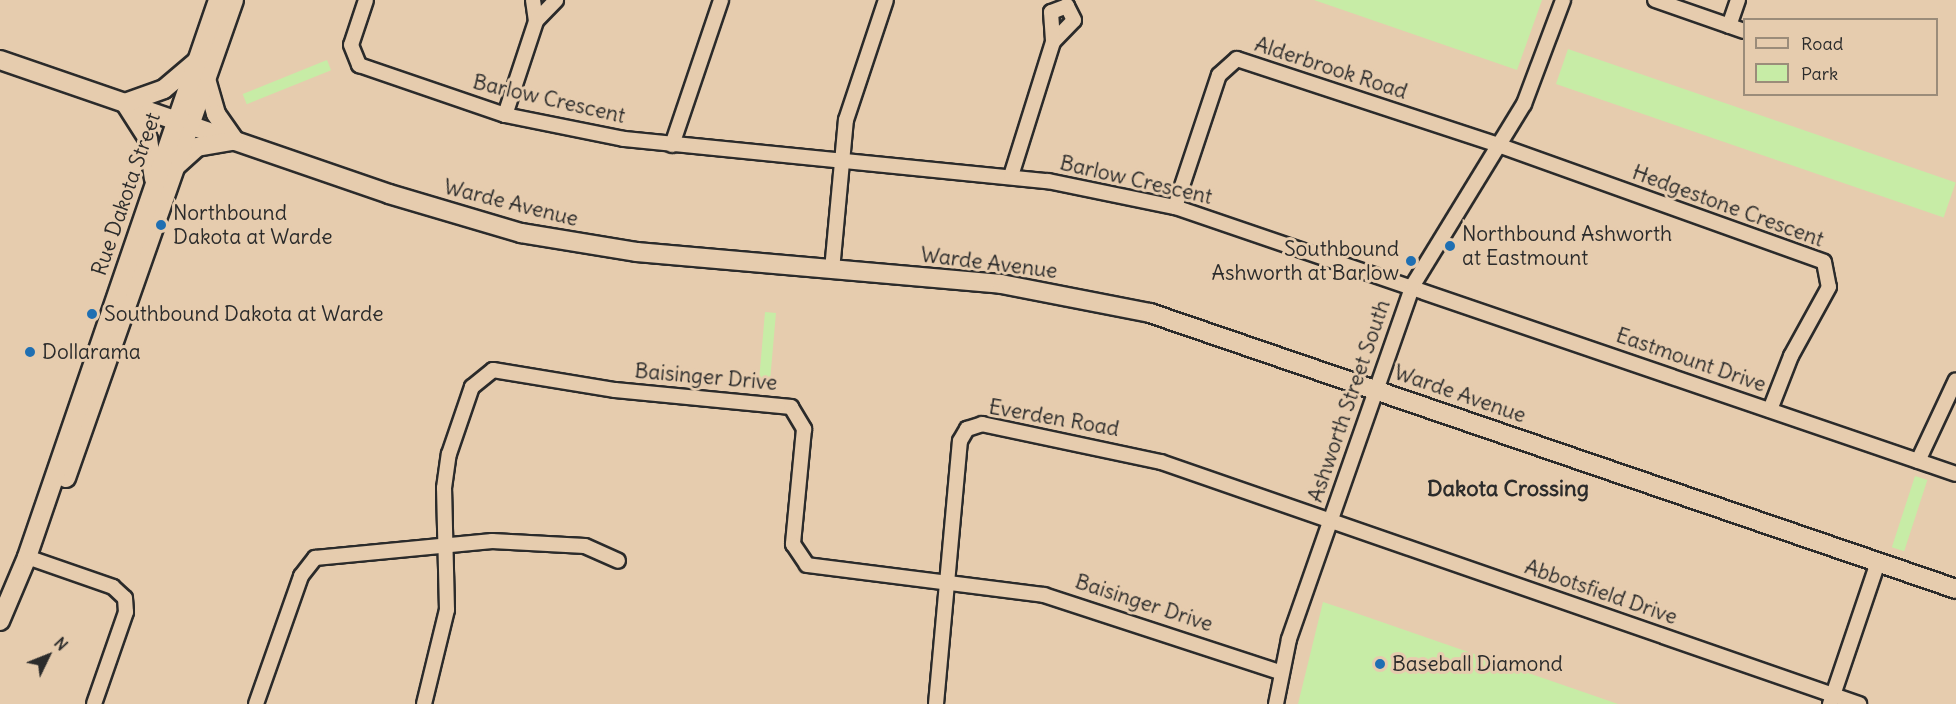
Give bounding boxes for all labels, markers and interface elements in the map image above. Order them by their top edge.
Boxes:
legend [1743,18,1938,96]
street label: Alderbrook Road [1252,31,1410,105]
text: Road [1801,32,1843,55]
text: Park [1801,62,1838,85]
street label: Barlow Crescent [470,69,628,129]
street label: Rue Dakota Street [86,109,166,279]
street label: Barlow Crescent [1057,150,1215,210]
street label: Hedgestone Crescent [1629,160,1827,252]
street label: Warde Avenue [441,174,581,232]
place label: Northbound Dakota at Warde [173,200,333,250]
marker: Northbound Dakota at Warde [154,218,168,232]
place label: Northbound Ashworth at Eastmount [1462,221,1672,271]
place label: Southbound Ashworth at Barlow [1212,236,1399,286]
marker: Northbound Ashworth at Eastmount [1443,239,1457,253]
street label: Warde Avenue [919,242,1059,284]
marker: Southbound Ashworth at Barlow [1404,254,1418,268]
street label: Ashworth Street South [1303,297,1395,505]
place label: Southbound Dakota at Warde [104,301,384,327]
marker: Southbound Dakota at Warde [85,307,99,321]
street label: Eastmount Drive [1613,323,1769,397]
place label: Dollarama [42,339,141,365]
marker: Dollarama [23,345,37,359]
street label: Baisinger Drive [634,358,778,396]
street label: Warde Avenue [1391,360,1529,428]
street label: Everden Road [987,394,1121,442]
district label: Dakota Crossing [1427,476,1589,502]
street label: Abbotsfield Drive [1521,554,1681,630]
street label: Baisinger Drive [1072,569,1216,637]
north arrow [18,626,78,686]
text: N [50,633,72,655]
place label: Baseball Diamond [1392,651,1563,677]
marker: Baseball Diamond [1373,657,1387,671]

